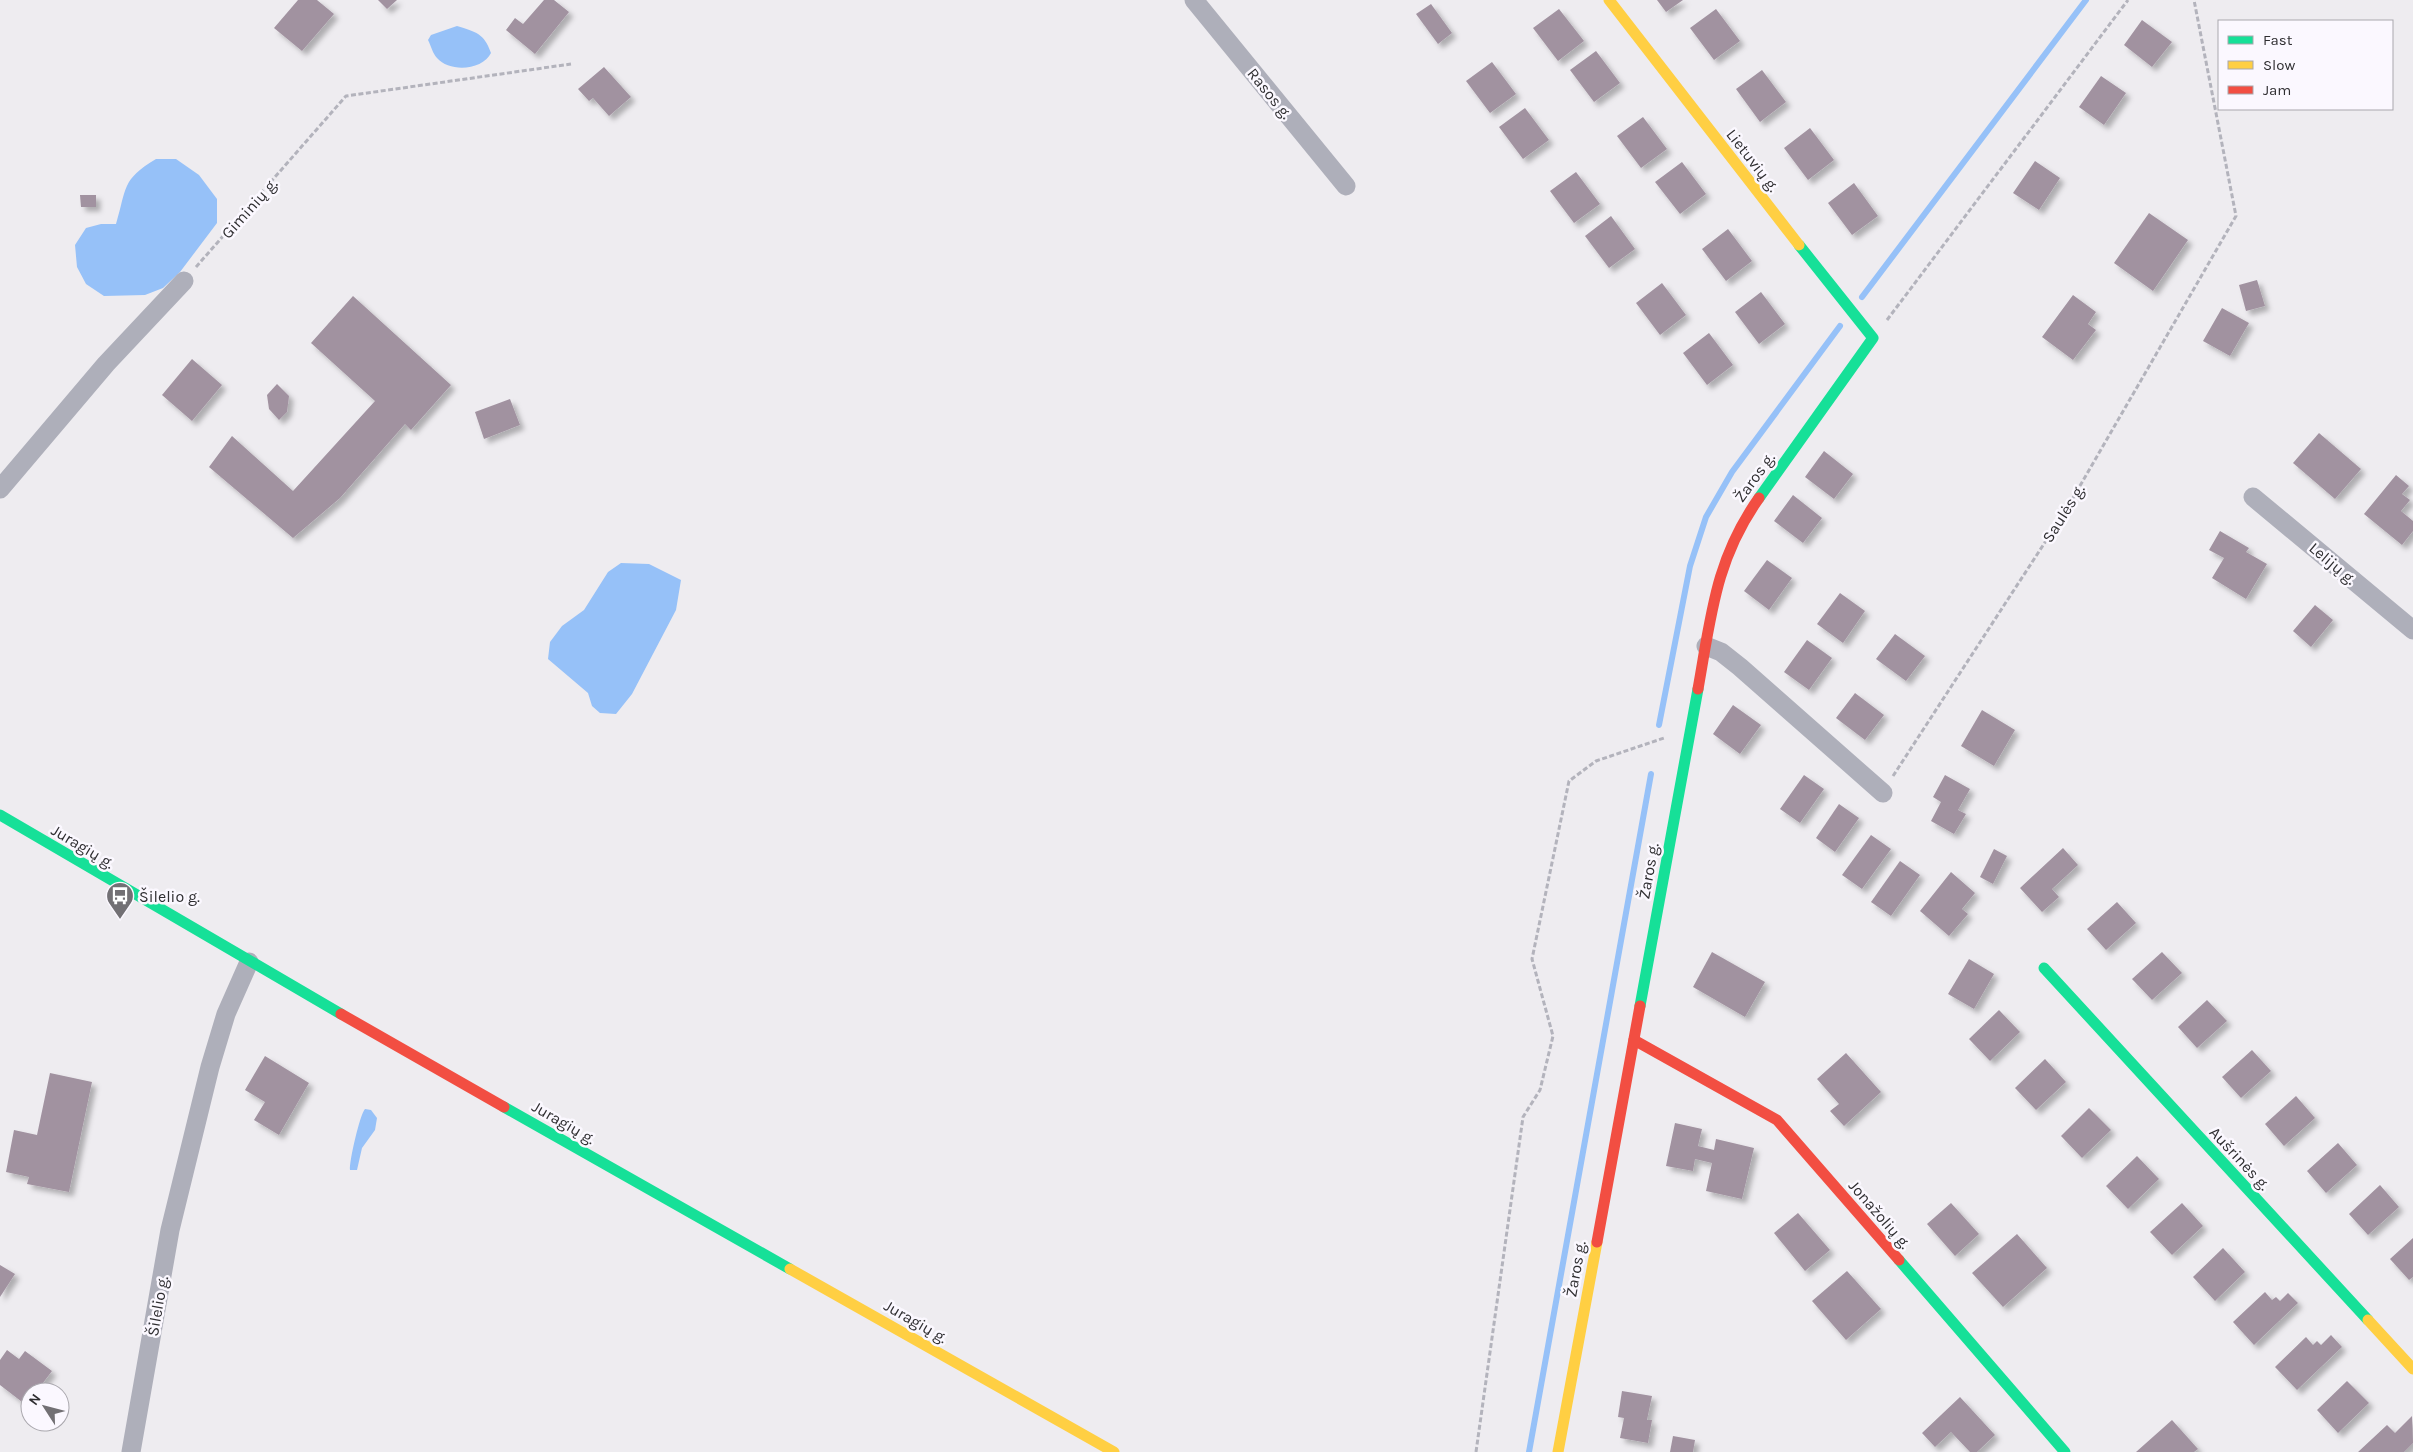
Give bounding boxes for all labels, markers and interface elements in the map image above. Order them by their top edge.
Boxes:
legend [2218,20,2393,110]
text: Fast [2263,31,2293,49]
text: Slow [2263,56,2295,74]
street label: Rasos g. [1243,64,1296,123]
text: Jam [2263,81,2291,99]
street label: Lietuvių g. [1722,125,1783,196]
street label: Giminių g. [217,174,281,242]
street label: Žaros g. [1730,449,1779,506]
street label: Saulės g. [2038,481,2089,546]
street label: Lelijų g. [2305,538,2360,589]
street label: Juragių g. [48,820,118,873]
street label: Žaros g. [1634,841,1663,901]
bus stop icon: Šilelio g. [105,881,135,920]
place label: Šilelio g. [139,887,200,906]
street label: Juragių g. [529,1097,599,1148]
street label: Aušrinės g. [2205,1123,2274,1194]
street label: Jonažolių g. [1845,1176,1915,1253]
street label: Žaros g. [1561,1239,1590,1299]
street label: Šilelio g. [143,1274,172,1338]
street label: Juragių g. [881,1296,951,1347]
north arrow [20,1382,70,1432]
text: N [25,1391,45,1409]

